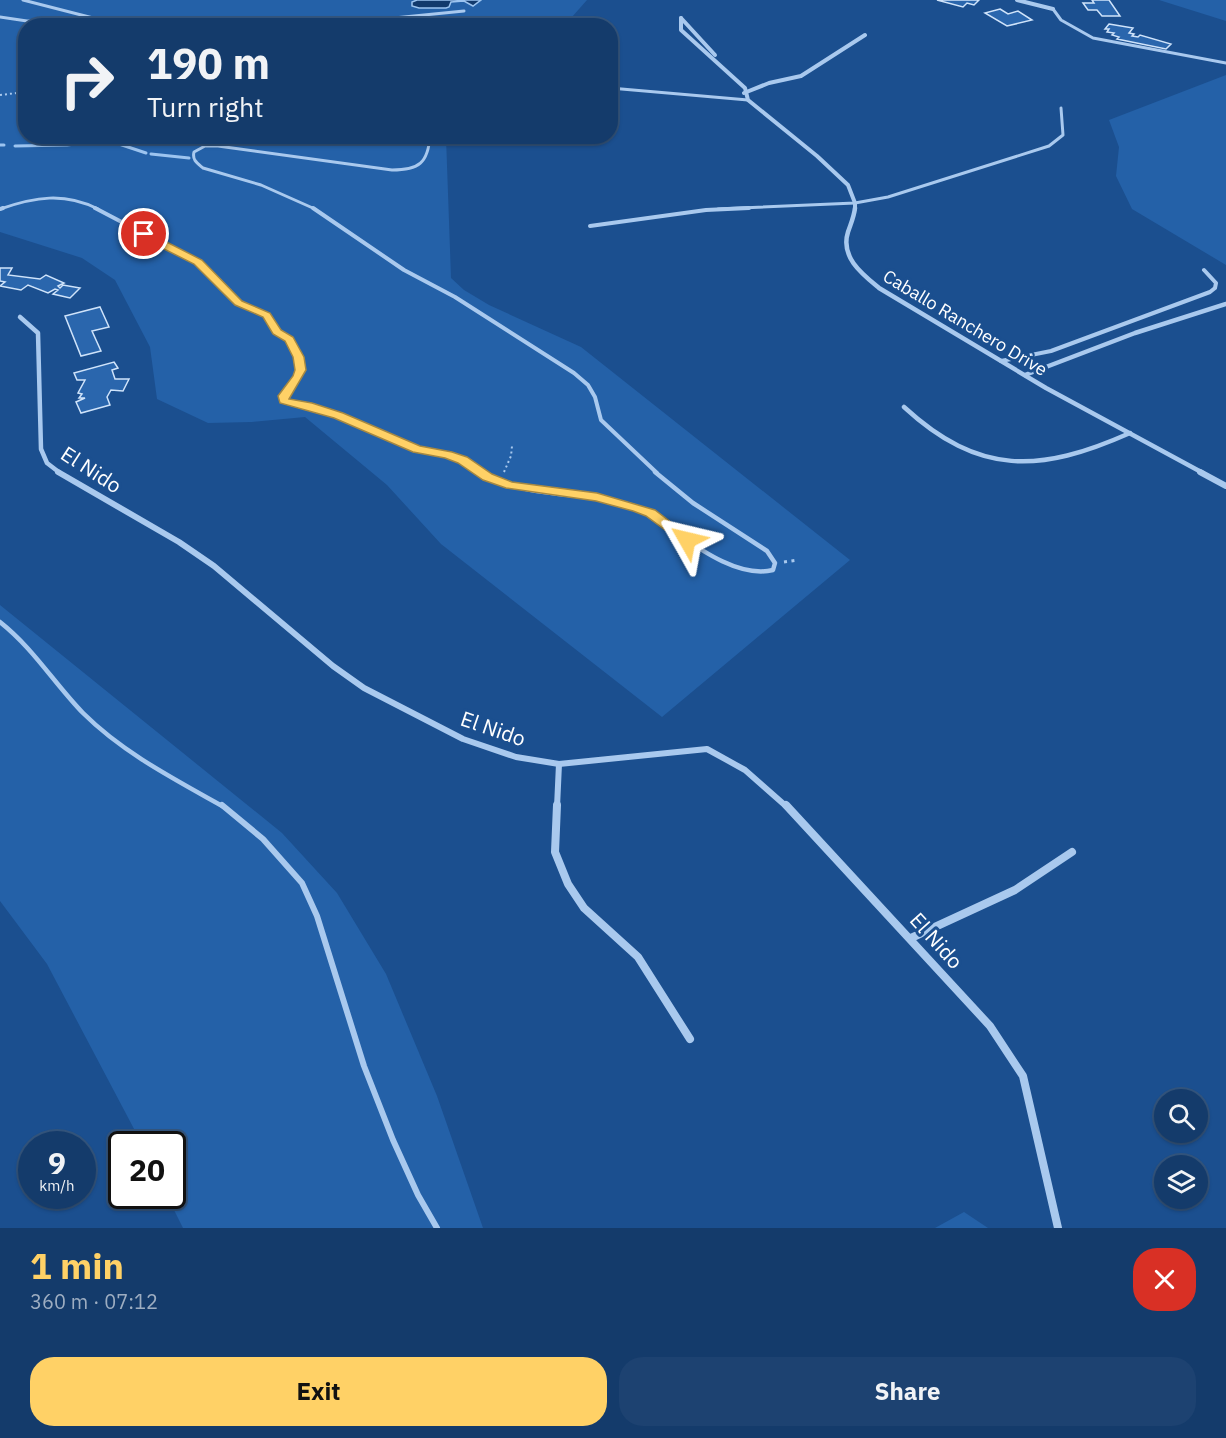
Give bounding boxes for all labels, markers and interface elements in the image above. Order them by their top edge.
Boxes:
text: 190 m [147,36,270,91]
icon: right [48,42,126,120]
text: Turn right [147,89,264,124]
pin [118,208,169,259]
icon: arrive [127,217,160,250]
street label: Caballo Ranchero Drive [879,264,1052,381]
street label: El Nido [56,439,127,499]
position arrow [655,508,719,572]
street label: El Nido [457,704,530,752]
street label: El Nido [904,906,970,975]
map controls [1154,1089,1208,1209]
button: search [1154,1089,1208,1143]
speed limit sign: 20 [108,1131,186,1209]
text: 9 [48,1143,66,1182]
button: layers [1154,1155,1208,1209]
text: km/h [39,1176,75,1195]
text: 1 min [30,1242,124,1289]
button: close [1133,1248,1196,1311]
text: 360 m · 07:12 [30,1288,158,1315]
button: Exit [30,1357,607,1426]
button: Share [619,1357,1196,1426]

